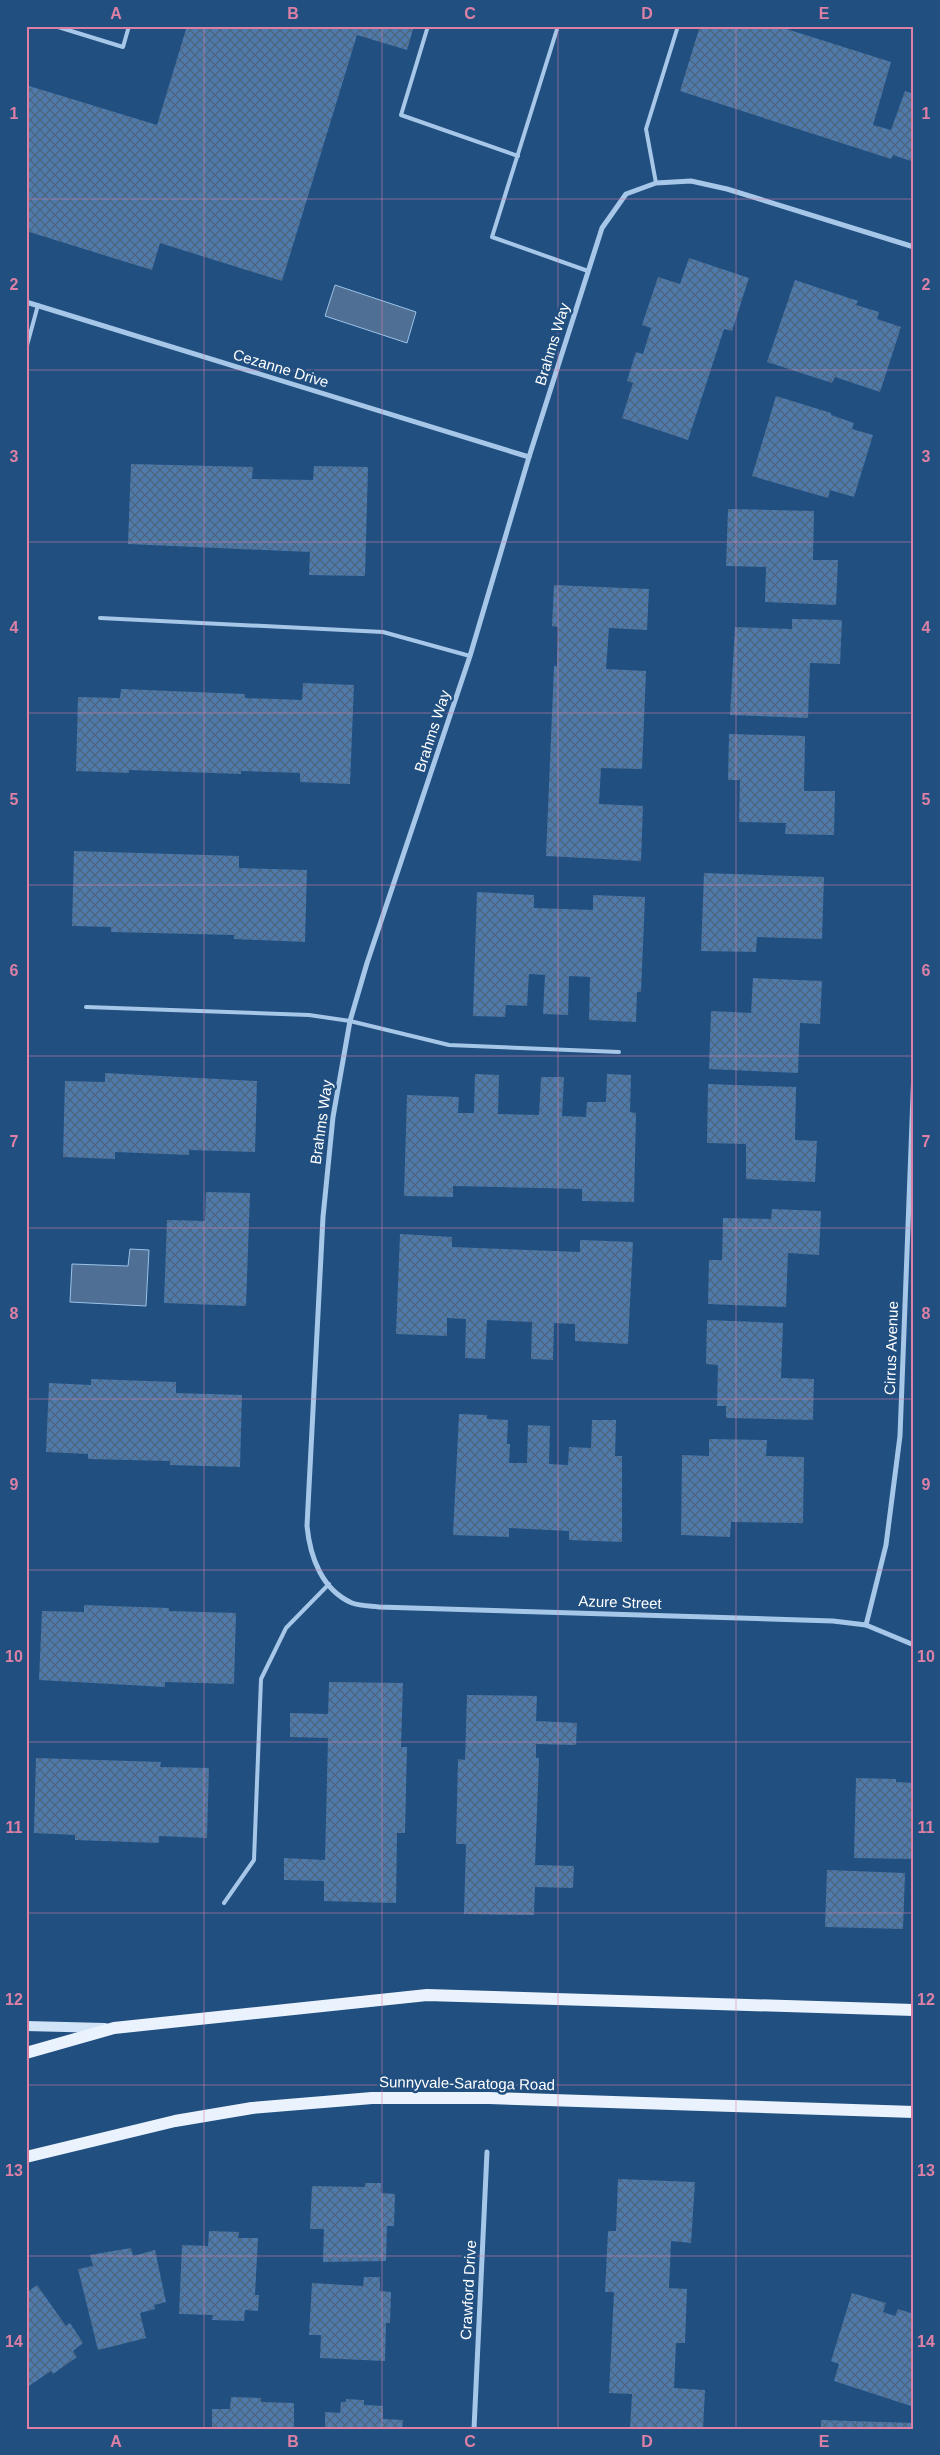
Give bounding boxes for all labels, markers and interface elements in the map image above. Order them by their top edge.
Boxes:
text: A [110,5,122,22]
text: B [287,5,299,22]
text: C [464,5,476,22]
text: D [641,5,653,22]
text: E [819,5,830,22]
text: 1 [10,105,19,122]
text: 1 [922,105,931,122]
text: 2 [10,276,19,293]
text: 2 [922,276,931,293]
street label: Brahms Way [531,300,573,387]
street label: Cezanne Drive [231,345,331,391]
text: 3 [10,448,19,465]
text: 3 [922,448,931,465]
text: 4 [10,619,19,636]
text: 4 [922,619,931,636]
street label: Brahms Way [411,687,453,774]
text: 5 [10,791,19,808]
text: 5 [922,791,931,808]
text: 6 [10,962,19,979]
text: 6 [922,962,931,979]
street label: Brahms Way [307,1078,335,1165]
text: 7 [10,1133,19,1150]
text: 7 [922,1133,931,1150]
street label: Cirrus Avenue [881,1301,901,1395]
text: 8 [10,1305,19,1322]
text: 8 [922,1305,931,1322]
text: 9 [10,1476,19,1493]
text: 9 [922,1476,931,1493]
street label: Azure Street [578,1592,663,1612]
text: 10 [5,1648,23,1665]
text: 10 [917,1648,935,1665]
text: 11 [6,1819,23,1836]
text: 11 [918,1819,935,1836]
text: 12 [5,1991,23,2008]
text: 12 [917,1991,935,2008]
street label: Sunnyvale-Saratoga Road [379,2073,555,2093]
text: 13 [5,2162,23,2179]
text: 13 [917,2162,935,2179]
street label: Crawford Drive [457,2240,479,2340]
text: 14 [5,2333,23,2350]
text: 14 [917,2333,935,2350]
text: A [110,2433,122,2450]
text: B [287,2433,299,2450]
text: C [464,2433,476,2450]
text: D [641,2433,653,2450]
text: E [819,2433,830,2450]

